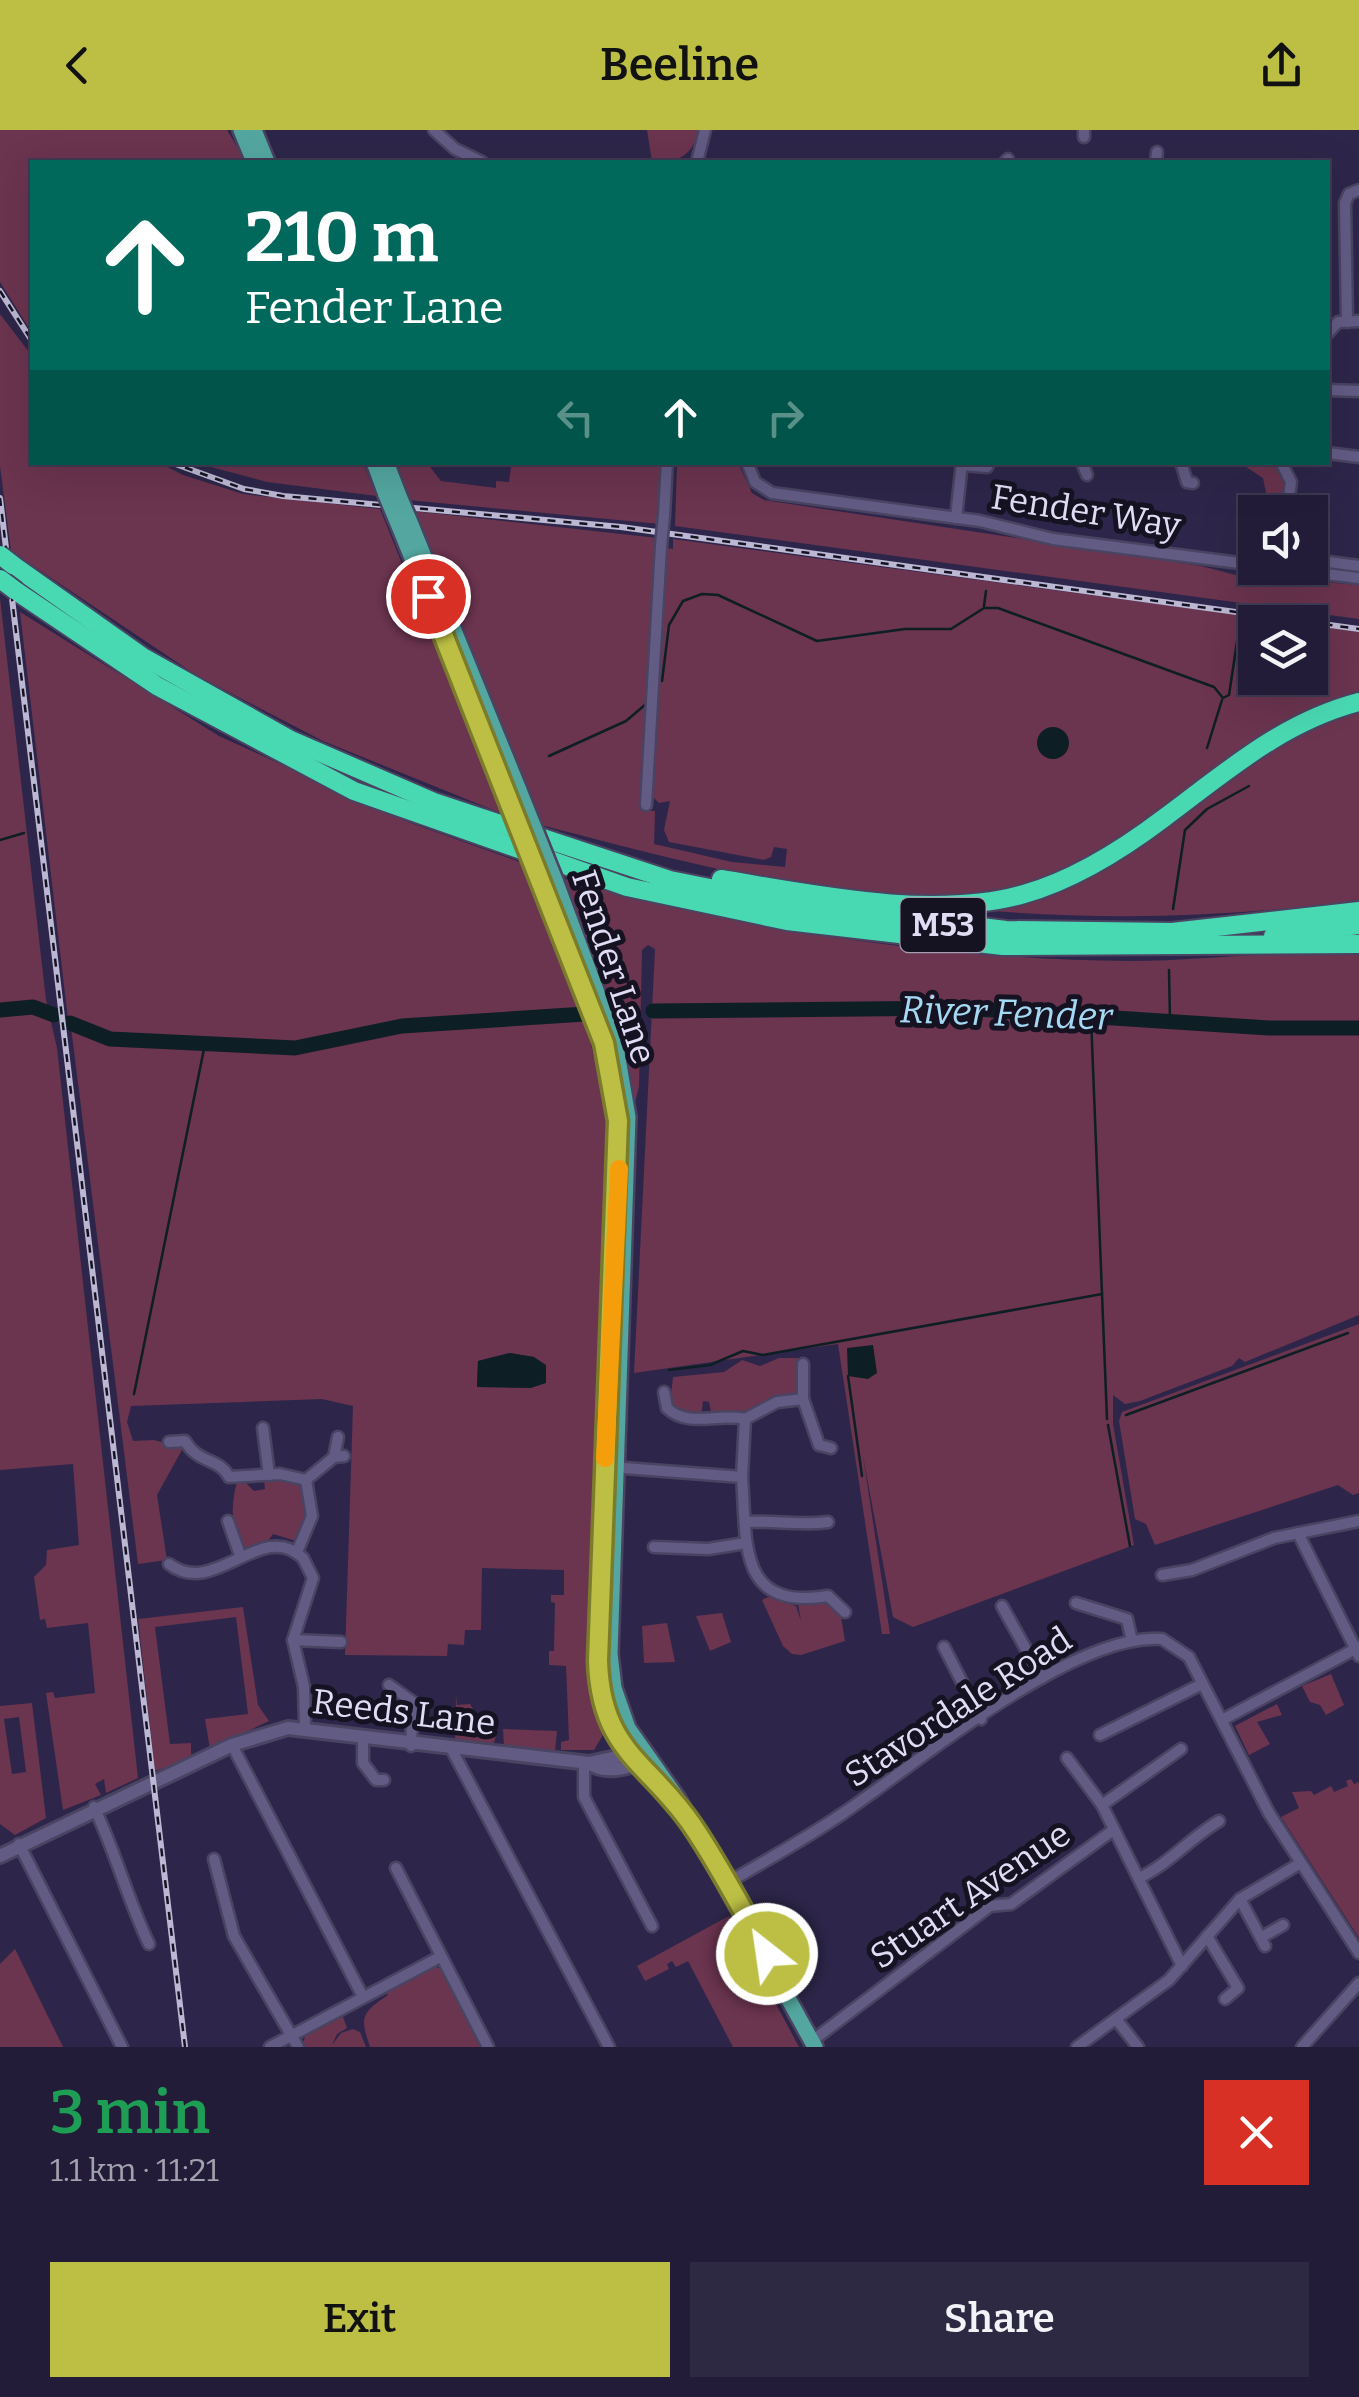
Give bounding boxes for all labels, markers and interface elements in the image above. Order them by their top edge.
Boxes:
icon: back [50,38,105,93]
text: Beeline [600,38,759,92]
icon: share [1254,38,1309,93]
text: 210 m [245,196,438,280]
icon: ahead [80,200,210,330]
text: Fender Lane [245,281,504,335]
icon: left [548,390,603,445]
icon: ahead [653,390,708,445]
icon: right [758,390,813,445]
street label: Fender Way [988,475,1184,547]
map controls [1238,495,1328,695]
button: sound [1238,495,1328,585]
pin [386,554,471,639]
icon: arrive [401,569,456,624]
button: layers [1238,605,1328,695]
street label: Fender Lane [563,865,665,1069]
road number: M53 [900,898,986,952]
water label: River Fender [899,986,1114,1040]
street label: Stavordale Road [837,1618,1079,1796]
street label: Reeds Lane [310,1680,498,1744]
street label: Stuart Avenue [862,1813,1078,1977]
position arrow [715,1902,819,2006]
text: 3 min [50,2077,210,2149]
button: close [1204,2080,1309,2185]
text: 1.1 km · 11:21 [50,2151,219,2189]
button: Exit [50,2262,670,2377]
button: Share [690,2262,1309,2377]

